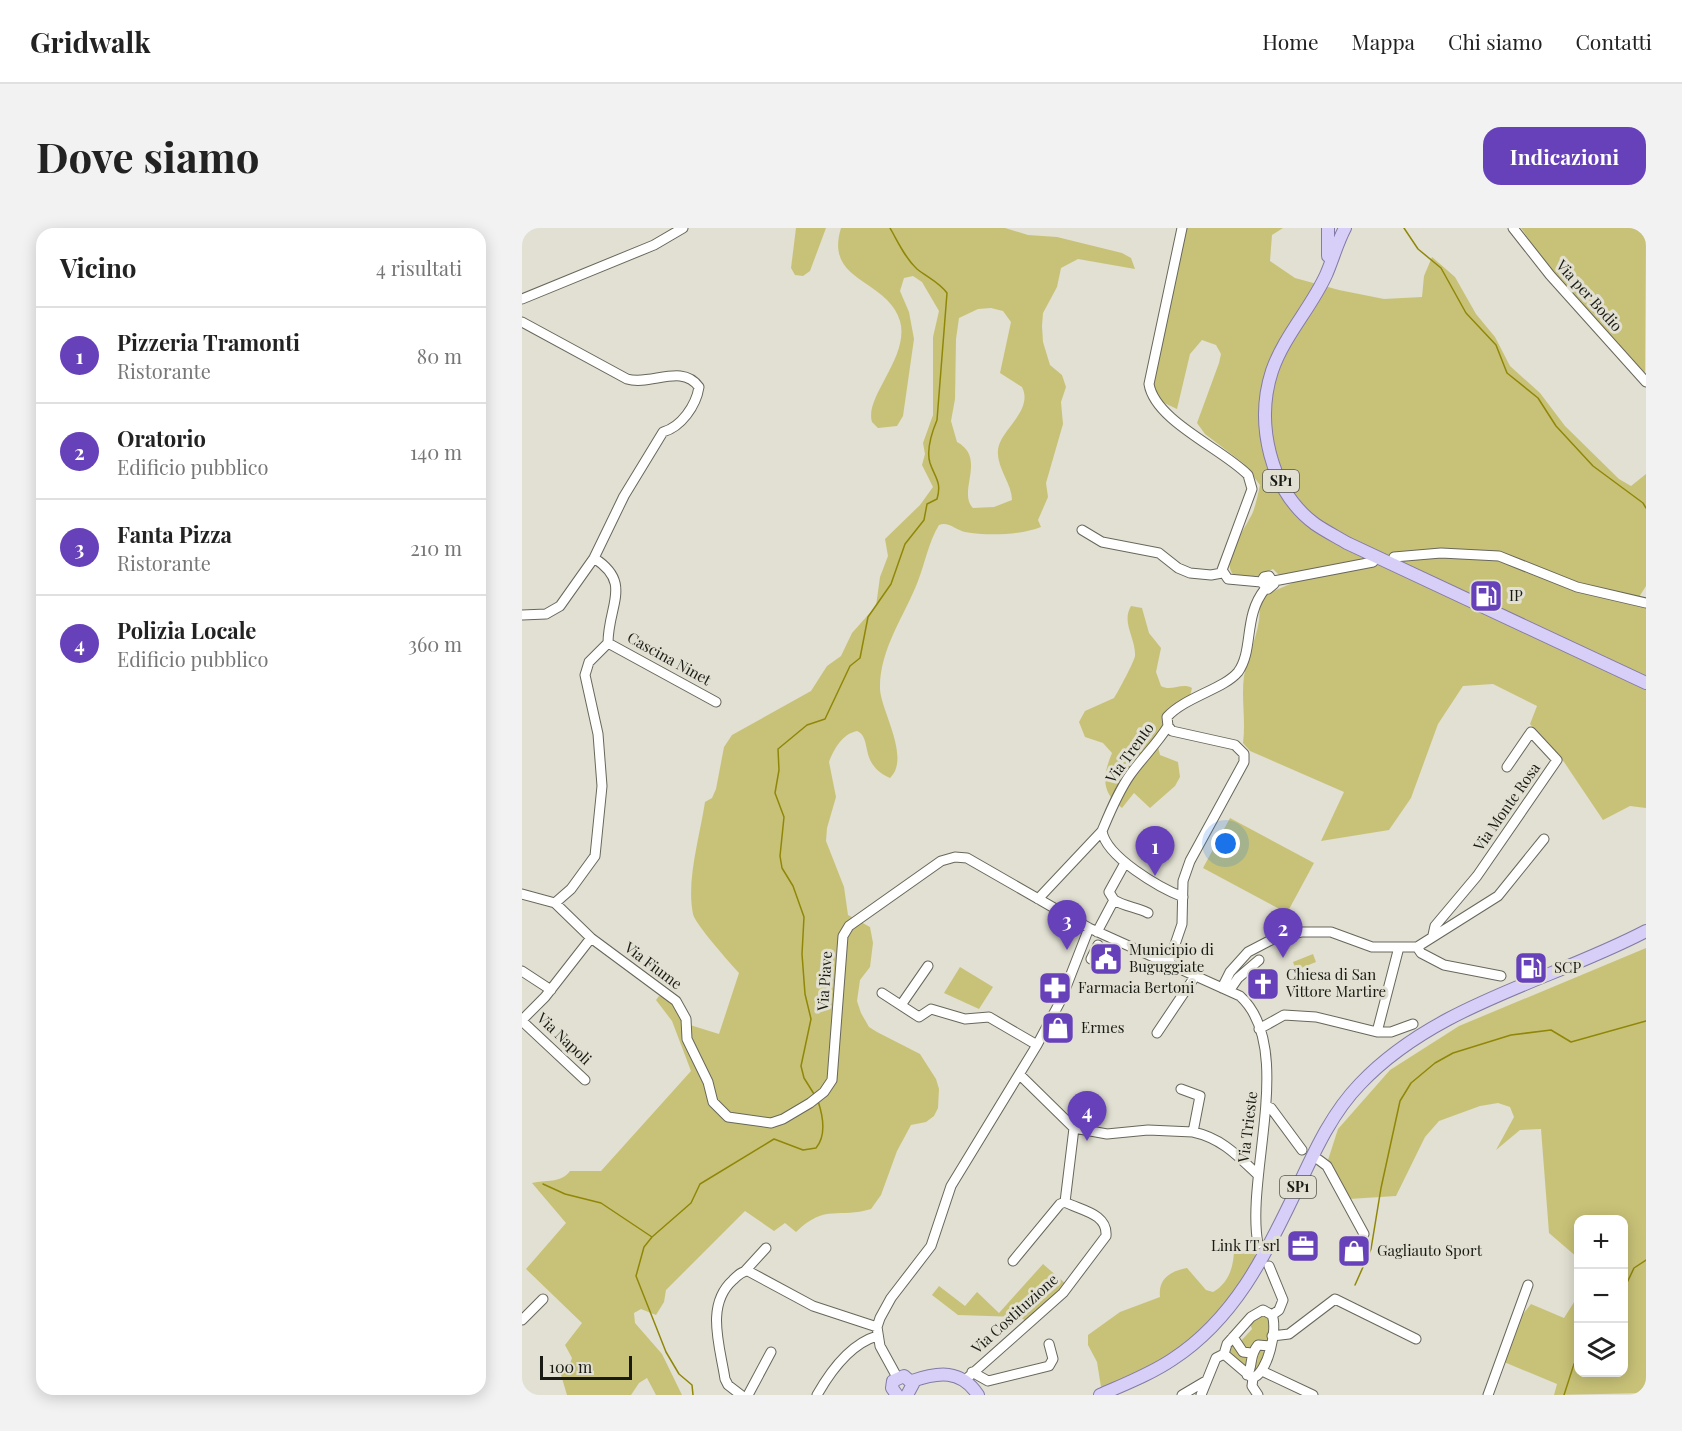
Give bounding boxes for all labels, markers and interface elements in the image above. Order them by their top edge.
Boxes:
text: Gridwalk [30,23,151,60]
text: Home [1262,27,1319,55]
text: Mappa [1352,27,1415,55]
text: Chi siamo [1448,27,1542,55]
text: Contatti [1575,27,1652,55]
button: Indicazioni [1483,127,1646,185]
text: Dove siamo [36,128,260,184]
text: Vicino [60,250,137,285]
text: 4 risultati [376,254,462,281]
street label: Via per Bodio [1552,255,1627,335]
text: Pizzeria Tramonti [117,327,300,357]
text: 1 [76,342,83,369]
text: 80 m [417,342,462,369]
text: Ristorante [117,357,211,384]
text: Oratorio [117,423,206,453]
text: 2 [74,438,85,465]
text: 140 m [410,438,462,465]
text: Edificio pubblico [117,453,268,480]
road number: SP1 [1263,470,1299,492]
text: Fanta Pizza [117,519,232,549]
text: 3 [75,534,84,561]
text: 210 m [410,534,462,561]
text: Ristorante [117,549,211,576]
fuel station icon: IP [1468,578,1504,614]
place label: IP [1509,585,1523,605]
text: Polizia Locale [117,615,256,645]
street label: Cascina Ninet [624,627,716,690]
text: 4 [74,630,85,657]
text: 360 m [408,630,462,657]
text: Edificio pubblico [117,645,268,672]
street label: Via Trento [1100,718,1158,787]
street label: Via Monte Rosa [1468,758,1544,855]
pin: 1 [1136,826,1174,876]
your location [1211,829,1240,858]
pin: 3 [1048,900,1086,950]
pin: 2 [1264,908,1302,958]
street label: Via Fiume [620,936,686,993]
place label: Municipio di Buguggiate [1129,939,1214,976]
public building icon: Municipio di Buguggiate [1088,941,1124,977]
street label: Via Piave [812,950,836,1012]
fuel station icon: SCP [1513,950,1549,986]
place label: SCP [1554,957,1581,977]
place label: Chiesa di San Vittore Martire [1285,964,1386,1001]
church icon: Chiesa di San Vittore Martire [1245,966,1281,1002]
pharmacy icon: Farmacia Bertoni [1037,970,1073,1006]
place label: Farmacia Bertoni [1078,977,1195,997]
street label: Via Napoli [532,1007,597,1069]
shop icon: Ermes [1040,1010,1076,1046]
place label: Ermes [1081,1017,1124,1037]
street label: Via Trieste [1233,1090,1261,1165]
pin: 4 [1068,1092,1106,1141]
road number: SP1 [1280,1176,1316,1198]
map controls [1574,1215,1628,1377]
button: + [1574,1215,1628,1269]
office icon: Link IT srl [1285,1228,1321,1264]
shop icon: Gagliauto Sport [1336,1233,1372,1269]
place label: Link IT srl [1211,1235,1280,1255]
place label: Gagliauto Sport [1377,1240,1483,1260]
street label: Via Costituzione [966,1269,1062,1358]
button: − [1574,1269,1628,1323]
button: layers [1574,1323,1628,1377]
scale bar [540,1353,632,1380]
text: 100 m [549,1356,592,1377]

